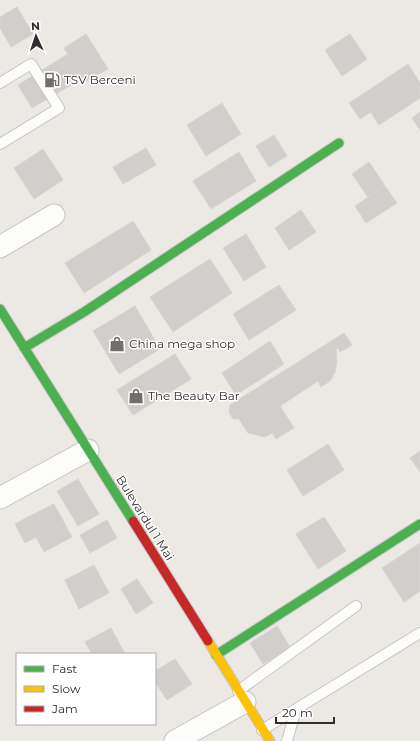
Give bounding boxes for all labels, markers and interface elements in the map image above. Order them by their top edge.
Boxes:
north arrow [16,16,56,56]
text: N [31,19,40,33]
fuel station icon: TSV Berceni [43,71,61,89]
place label: TSV Berceni [64,72,136,87]
shop icon: China mega shop [108,335,126,353]
place label: China mega shop [129,336,235,351]
shop icon: The Beauty Bar [127,387,145,405]
place label: The Beauty Bar [148,388,240,403]
street label: Bulevardul 1 Mai [113,473,178,563]
legend [16,653,156,725]
text: Fast [52,661,77,676]
text: Slow [52,681,81,696]
scale bar [276,699,334,725]
text: Jam [51,701,78,716]
text: 20 m [282,705,313,720]

